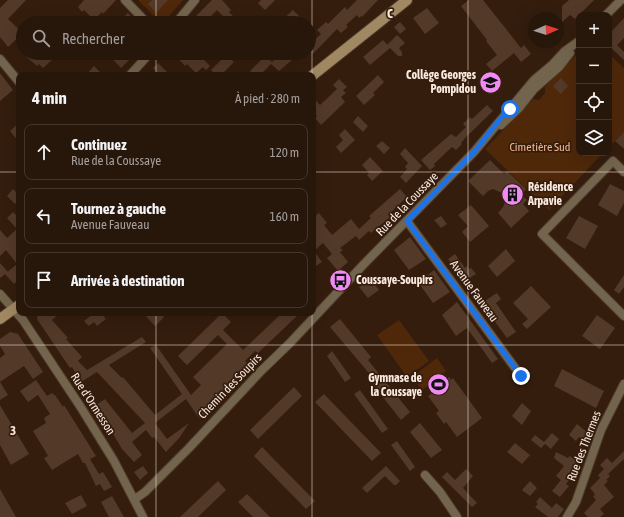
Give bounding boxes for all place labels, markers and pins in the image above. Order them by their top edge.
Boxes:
place label: Collège Georges Pompidou [406,68,477,96]
school or university icon: Collège Georges Pompidou [478,69,504,95]
place label: Résidence Arpavie [527,180,574,208]
building icon: Résidence Arpavie [499,181,525,207]
bus stop icon: Coussaye-Soupirs [327,267,353,293]
place label: Coussaye-Soupirs [356,273,434,287]
place label: Gymnase de la Coussaye [368,371,423,399]
sports icon: Gymnase de la Coussaye [425,372,451,398]

